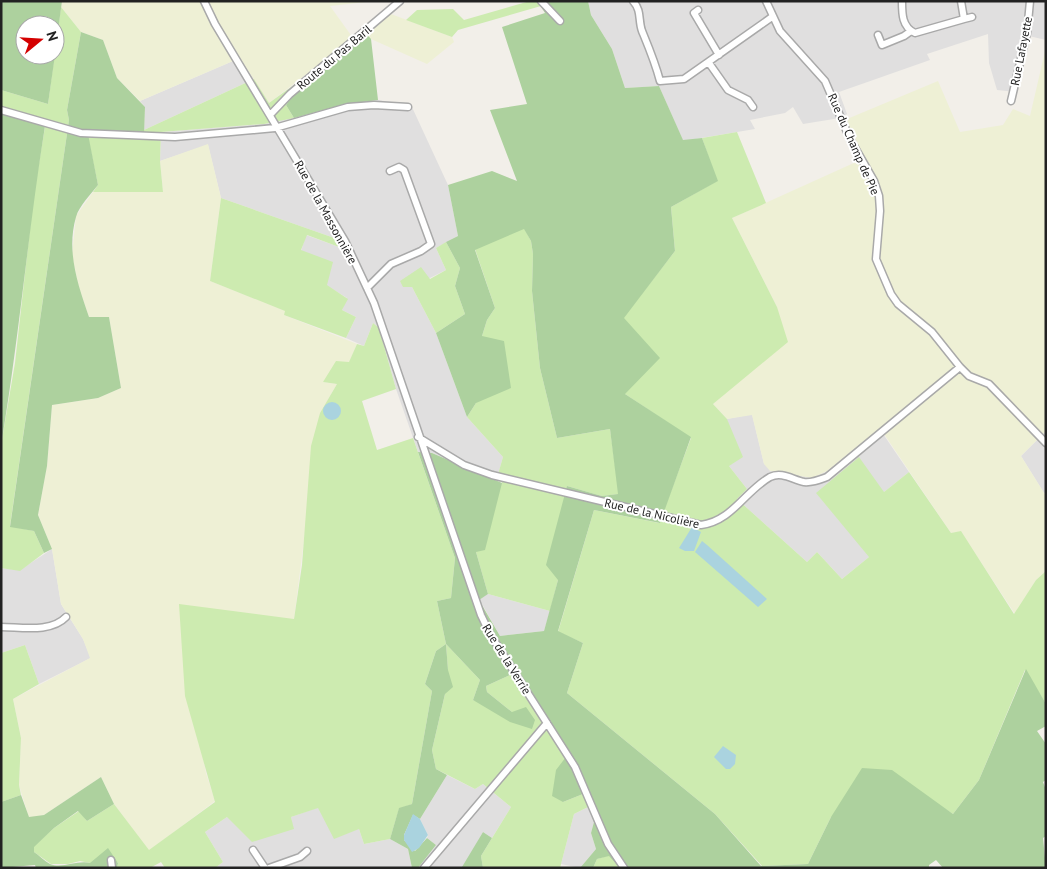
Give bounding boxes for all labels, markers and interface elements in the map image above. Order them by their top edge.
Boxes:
north arrow [15,15,65,65]
street label: Rue Lafayette [1007,15,1035,87]
street label: Route du Pas Baril [294,21,375,93]
text: N [42,29,62,43]
street label: Rue du Champ de Pie [825,91,883,197]
street label: Rue de la Massonnière [291,158,361,266]
street label: Rue de la Nicolière [603,495,701,531]
street label: Rue de la Verrie [479,621,535,697]

